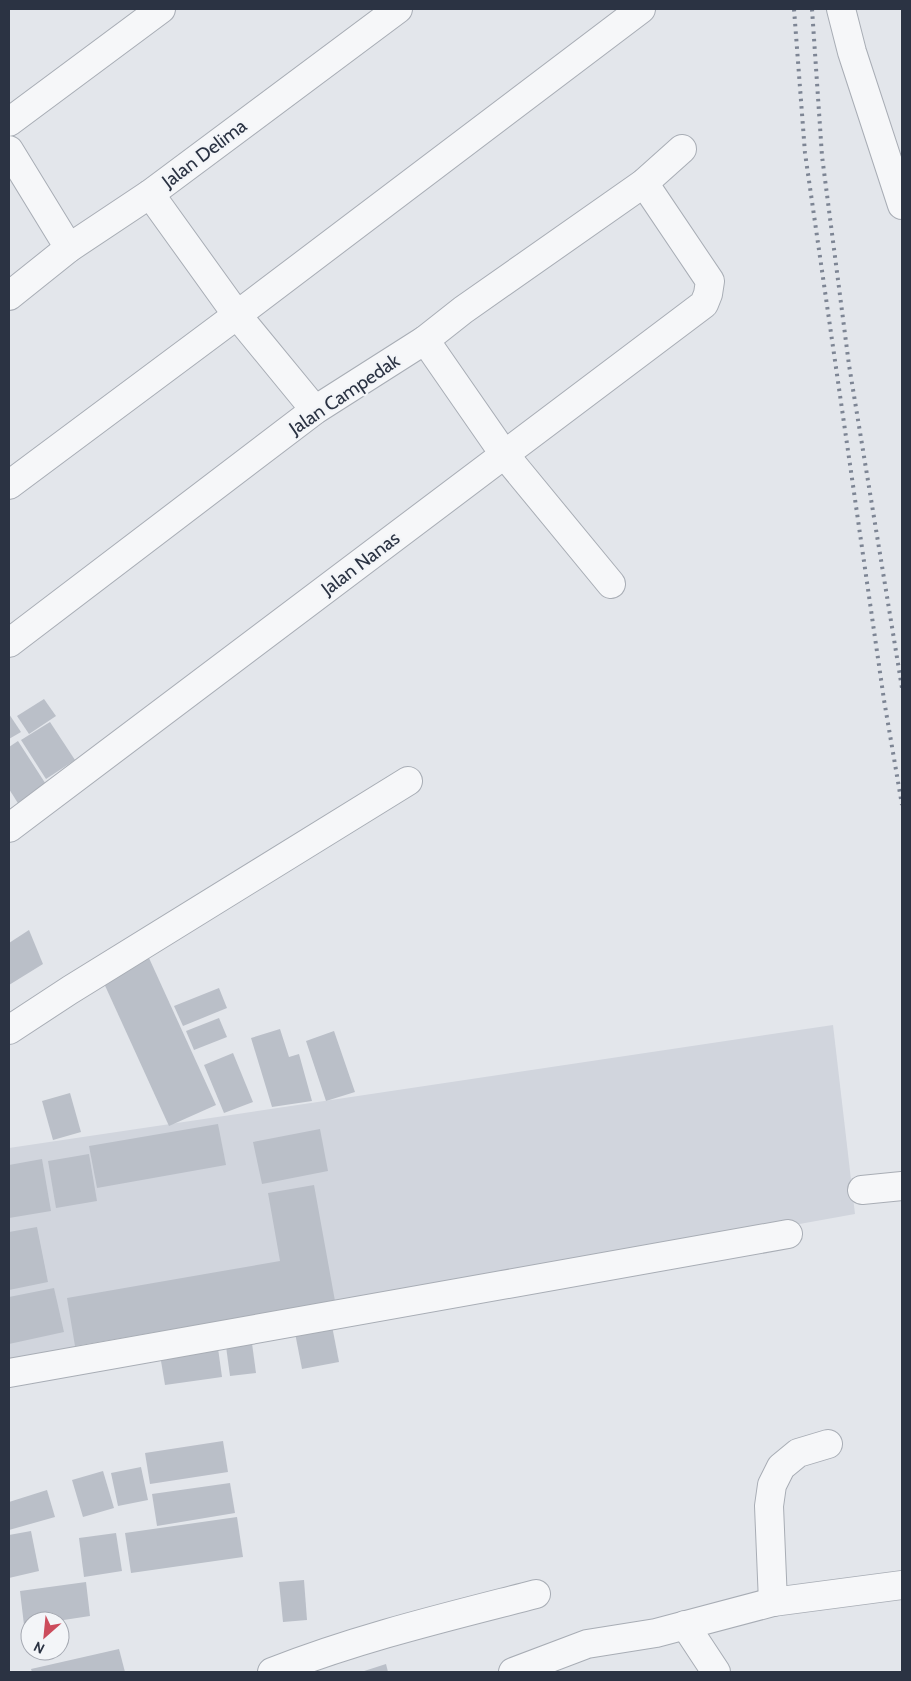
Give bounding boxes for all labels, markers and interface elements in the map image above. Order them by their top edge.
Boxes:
street label: Jalan Delima [157,114,251,193]
street label: Jalan Campedak [284,349,404,440]
street label: Jalan Nanas [316,526,404,601]
north arrow [20,1611,70,1661]
text: N [31,1637,48,1658]

